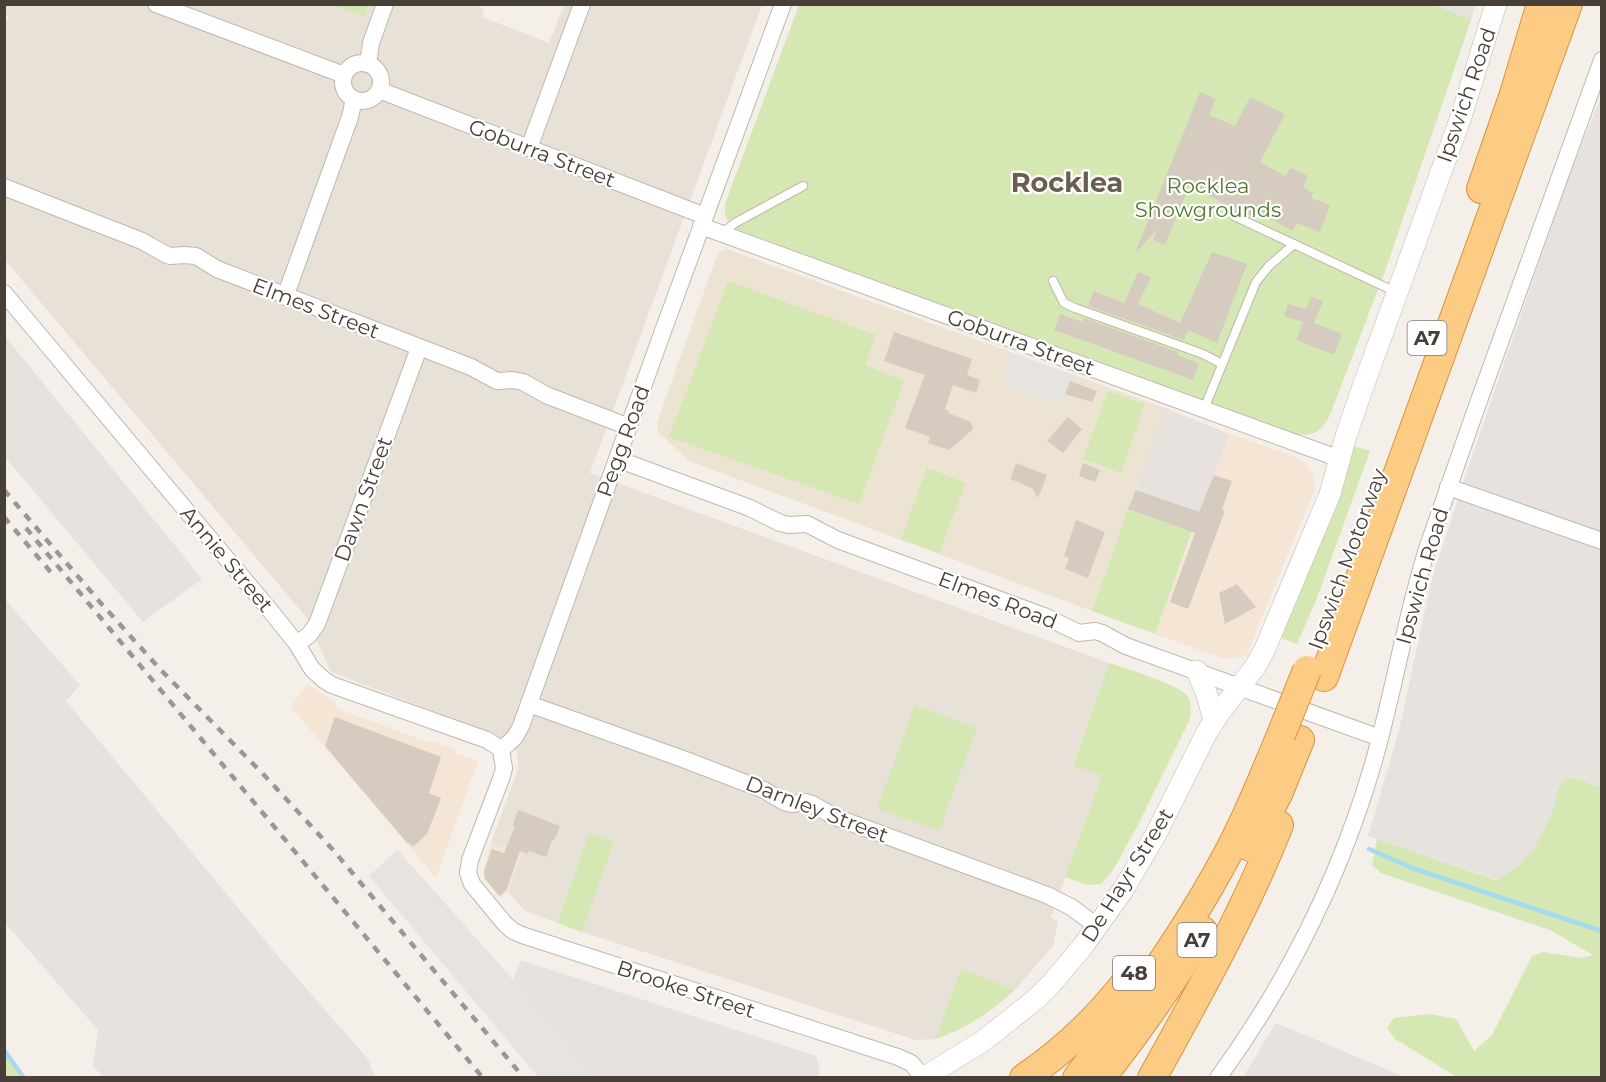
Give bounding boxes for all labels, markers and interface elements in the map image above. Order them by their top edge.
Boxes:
street label: Ipswich Road [1431,24,1501,166]
street label: Goburra Street [465,114,619,192]
district label: Rocklea [1011,166,1123,199]
park label: Rocklea Showgrounds [1135,173,1281,222]
street label: Elmes Street [249,272,383,344]
street label: Goburra Street [944,304,1098,380]
road number: A7 [1408,321,1446,355]
street label: Pegg Road [591,382,655,500]
street label: Dawn Street [329,433,397,565]
street label: Ipswich Motorway [1303,465,1392,653]
street label: Annie Street [175,501,279,617]
street label: Ipswich Road [1391,505,1453,647]
street label: Elmes Road [935,566,1061,634]
street label: Darnley Street [742,770,892,848]
street label: De Hayr Street [1076,803,1178,947]
road number: A7 [1178,923,1216,957]
street label: Brooke Street [614,955,758,1023]
road number: 48 [1113,956,1155,990]

